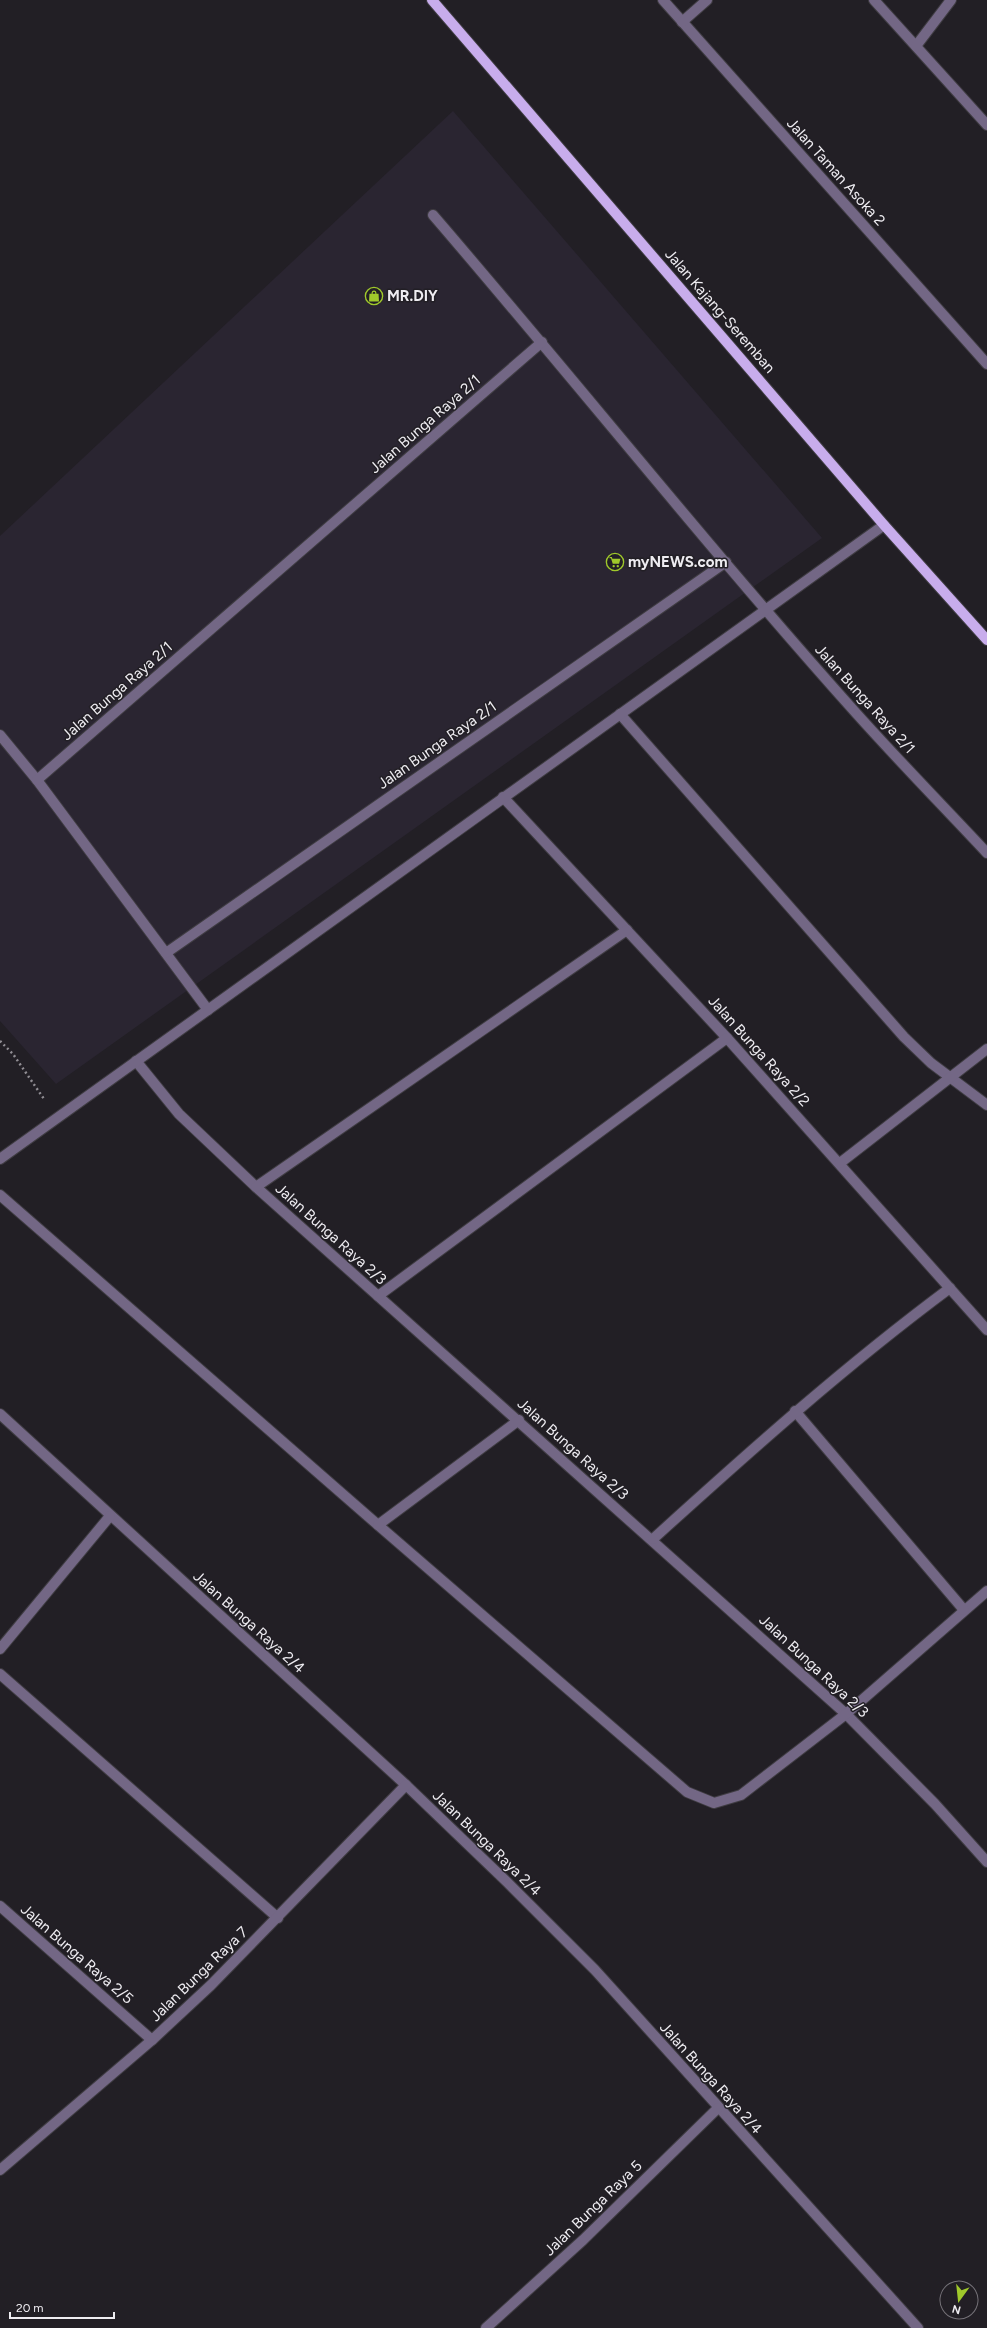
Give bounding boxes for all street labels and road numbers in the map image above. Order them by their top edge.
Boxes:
street label: Jalan Taman Asoka 2 [783,114,889,230]
street label: Jalan Kajang-Seremban [661,245,779,377]
street label: Jalan Bunga Raya 2/1 [366,371,484,477]
street label: Jalan Bunga Raya 2/1 [58,638,176,744]
street label: Jalan Bunga Raya 2/1 [811,641,919,757]
street label: Jalan Bunga Raya 2/1 [374,697,500,793]
street label: Jalan Bunga Raya 2/2 [704,992,814,1110]
street label: Jalan Bunga Raya 2/3 [272,1180,390,1288]
street label: Jalan Bunga Raya 2/3 [514,1395,632,1503]
street label: Jalan Bunga Raya 2/4 [189,1567,309,1677]
street label: Jalan Bunga Raya 2/3 [756,1611,872,1721]
street label: Jalan Bunga Raya 2/4 [429,1787,545,1899]
street label: Jalan Bunga Raya 2/5 [17,1900,137,2008]
street label: Jalan Bunga Raya 7 [147,1923,251,2025]
street label: Jalan Bunga Raya 2/4 [656,2018,766,2138]
street label: Jalan Bunga Raya 5 [540,2157,646,2259]

